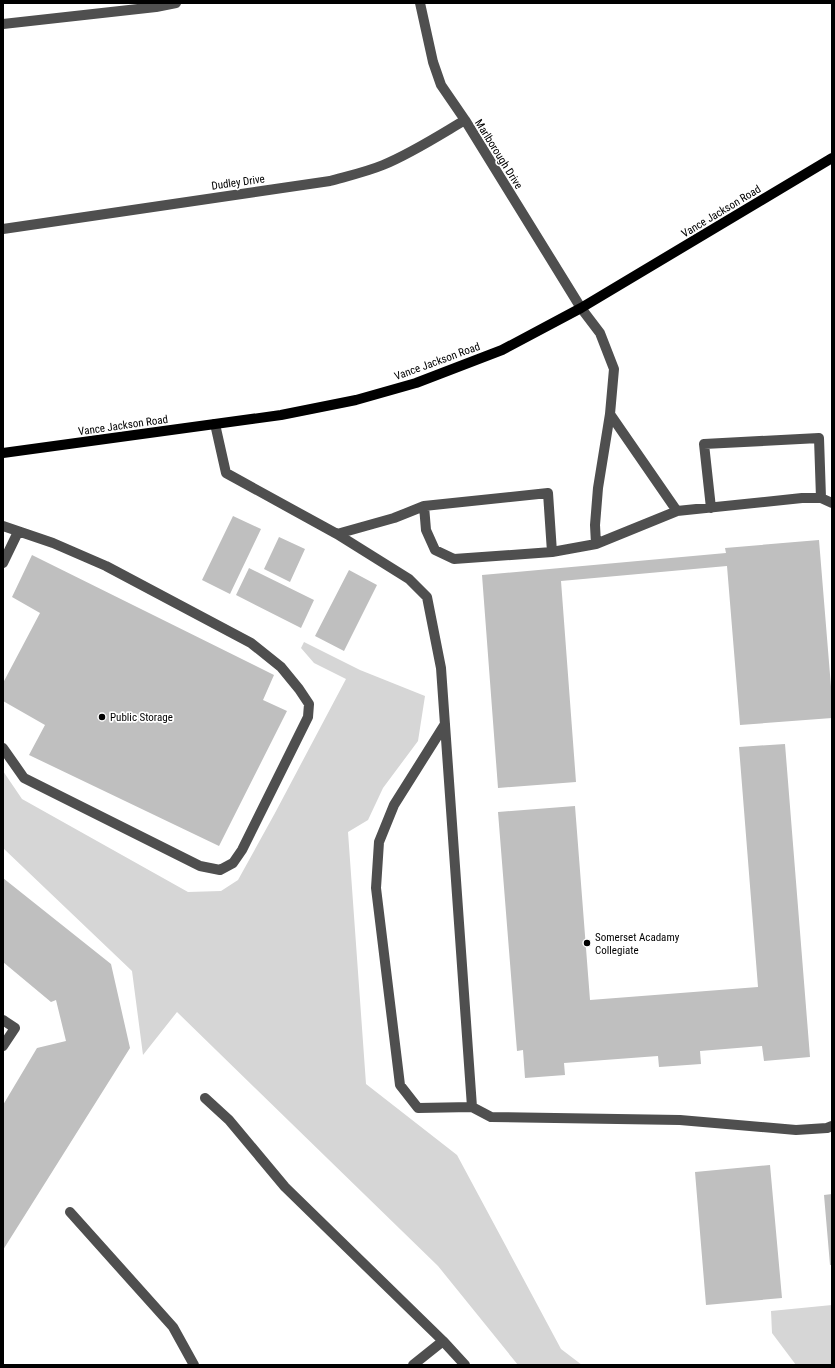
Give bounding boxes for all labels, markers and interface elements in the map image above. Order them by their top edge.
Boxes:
street label: Marlborough Drive [472,117,525,192]
street label: Dudley Drive [211,172,266,193]
street label: Vance Jackson Road [679,183,763,240]
street label: Vance Jackson Road [392,340,482,383]
street label: Vance Jackson Road [77,413,169,438]
place label: Public Storage [110,711,173,724]
marker: Public Storage [97,712,107,722]
place label: Somerset Acadamy Collegiate [595,931,680,957]
marker: Somerset Acadamy Collegiate [582,938,592,948]

